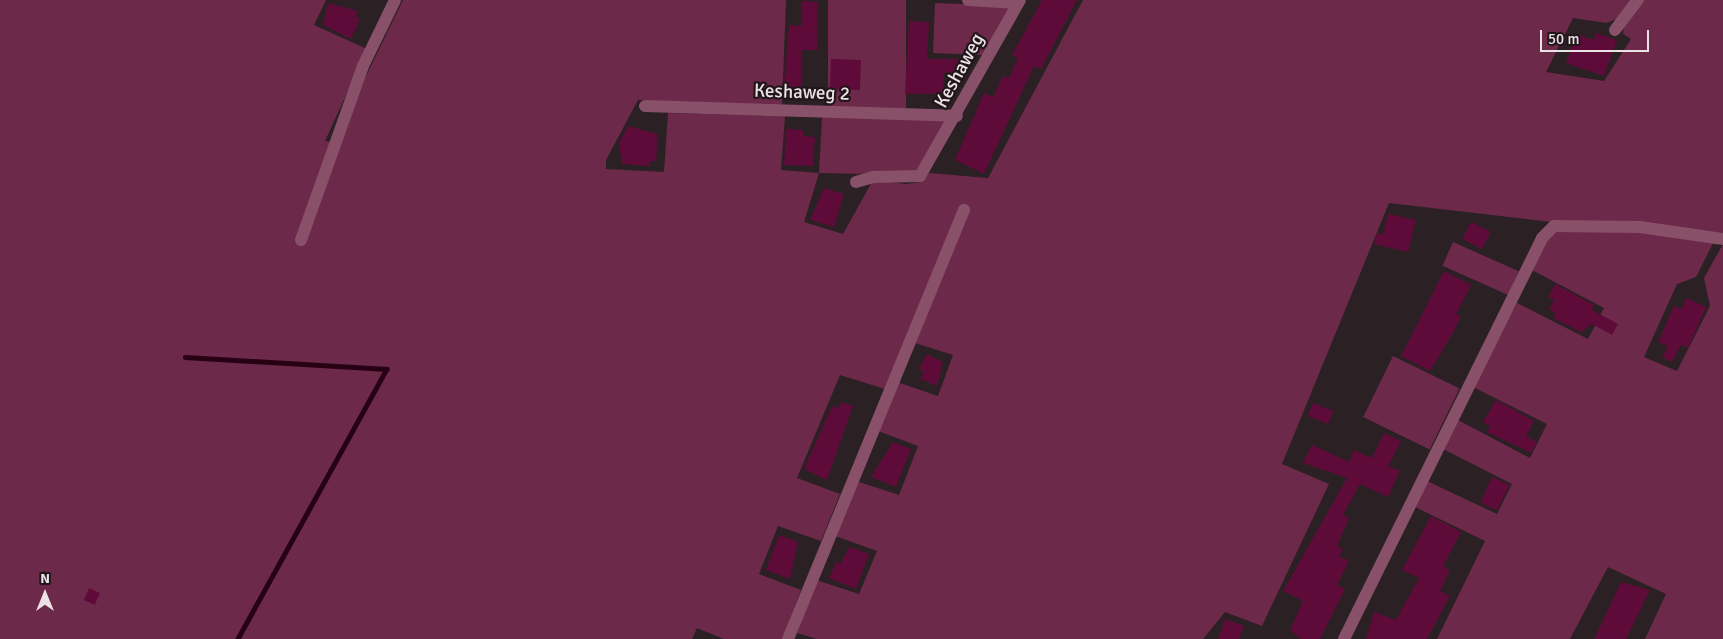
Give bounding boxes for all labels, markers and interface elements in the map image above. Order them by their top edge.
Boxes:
scale bar [1543,20,1652,52]
street label: Keshaweg [930,30,990,112]
text: 50 m [1548,30,1579,48]
street label: Keshaweg 2 [754,80,850,106]
north arrow [20,569,70,619]
text: N [40,570,50,587]

